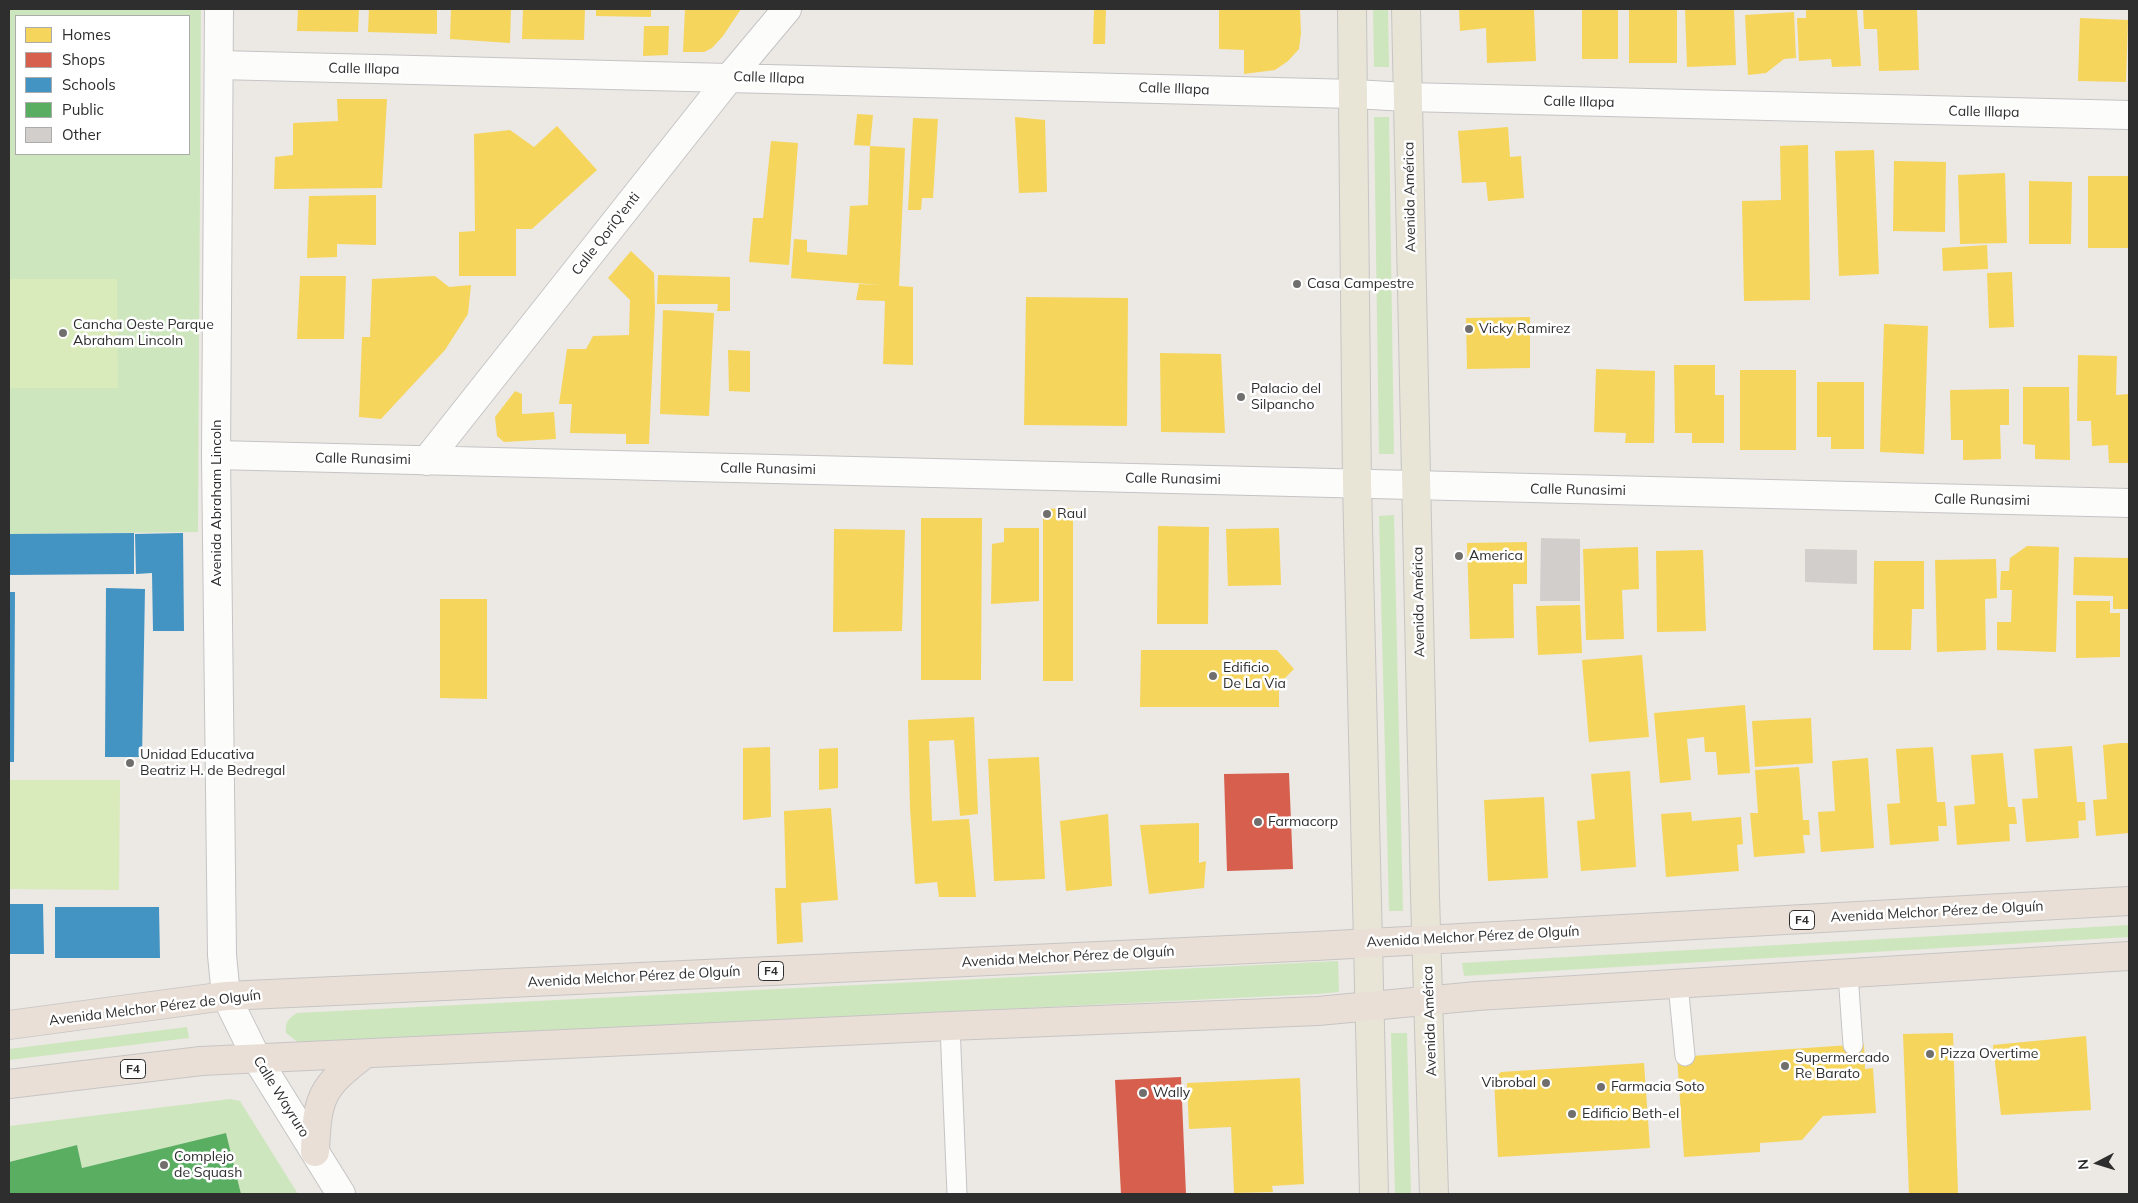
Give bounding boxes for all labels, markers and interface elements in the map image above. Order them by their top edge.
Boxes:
legend [15,15,190,155]
text: Homes [62,25,111,44]
text: Shops [62,50,105,69]
street label: Calle Illapa [328,60,400,78]
street label: Calle Illapa [733,68,805,88]
text: Schools [62,75,116,94]
street label: Calle Illapa [1138,79,1210,99]
street label: Calle Illapa [1543,93,1615,111]
text: Public [62,100,104,119]
street label: Calle Illapa [1948,103,2020,121]
text: Other [62,125,101,144]
street label: Avenida América [1401,141,1419,253]
street label: Calle QoriQ'enti [568,189,644,279]
place label: Casa Campestre [1307,276,1414,292]
marker: Casa Campestre [1291,278,1303,290]
place label: Cancha Oeste Parque Abraham Lincoln [73,317,214,350]
place label: Vicky Ramirez [1479,321,1571,337]
marker: Vicky Ramirez [1463,323,1475,335]
marker: Cancha Oeste Parque Abraham Lincoln [57,327,69,339]
place label: Palacio del Silpancho [1251,381,1321,414]
marker: Palacio del Silpancho [1235,391,1247,403]
street label: Avenida Abraham Lincoln [209,420,225,586]
street label: Calle Runasimi [315,450,411,468]
street label: Calle Runasimi [720,460,816,478]
street label: Calle Runasimi [1125,470,1221,488]
street label: Calle Runasimi [1530,481,1626,499]
street label: Calle Runasimi [1934,491,2030,509]
place label: Raul [1057,506,1086,522]
marker: Raul [1041,508,1053,520]
street label: Avenida América [1410,546,1428,658]
place label: America [1469,548,1523,564]
marker: America [1453,550,1465,562]
place label: Edificio De La Via [1223,660,1286,692]
marker: Edificio De La Via [1207,670,1219,682]
place label: Unidad Educativa Beatriz H. de Bedregal [140,747,285,780]
marker: Unidad Educativa Beatriz H. de Bedregal [124,757,136,769]
place label: Farmacorp [1268,814,1338,830]
marker: Farmacorp [1252,816,1264,828]
street label: Avenida Melchor Pérez de Olguín [1830,898,2044,926]
road number: F4 [1790,910,1814,930]
street label: Avenida Melchor Pérez de Olguín [1366,923,1580,951]
street label: Avenida Melchor Pérez de Olguín [961,943,1175,971]
road number: F4 [758,961,784,980]
street label: Avenida Melchor Pérez de Olguín [527,963,741,991]
street label: Avenida América [1420,965,1440,1077]
street label: Avenida Melchor Pérez de Olguín [48,987,262,1029]
place label: Pizza Overtime [1940,1046,2038,1062]
marker: Pizza Overtime [1924,1048,1936,1060]
place label: Supermercado Re Barato [1795,1050,1889,1082]
street label: Calle Wayruro [249,1053,313,1141]
road number: F4 [120,1060,146,1078]
marker: Supermercado Re Barato [1779,1060,1791,1072]
place label: Vibrobal [1481,1075,1536,1091]
marker: Vibrobal [1540,1077,1552,1089]
place label: Farmacia Soto [1611,1079,1705,1095]
marker: Farmacia Soto [1595,1081,1607,1093]
place label: Wally [1153,1085,1190,1101]
marker: Wally [1137,1087,1149,1099]
place label: Edificio Beth-el [1582,1106,1679,1122]
marker: Edificio Beth-el [1566,1108,1578,1120]
north arrow [2073,1138,2123,1188]
place label: Complejo de Squash [174,1149,242,1182]
text: N [2074,1158,2092,1170]
marker: Complejo de Squash [158,1159,170,1171]

